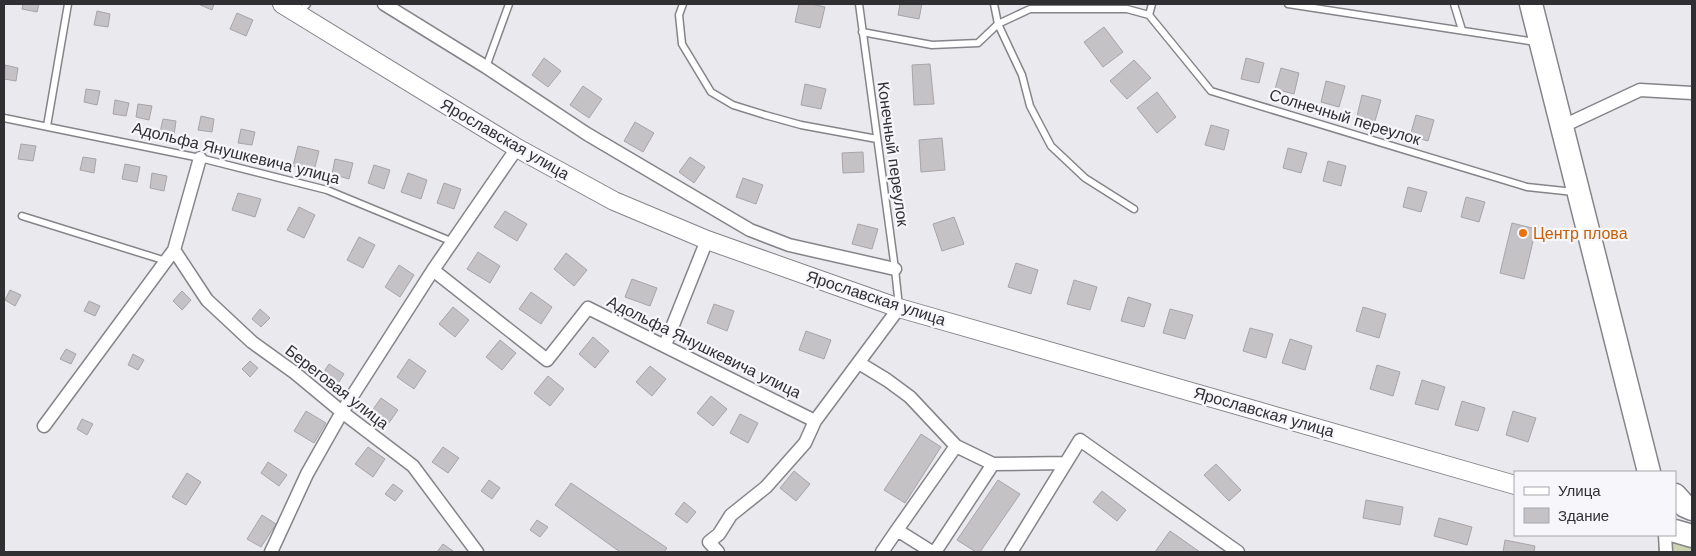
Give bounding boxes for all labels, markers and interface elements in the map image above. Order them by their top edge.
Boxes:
street label: Конечный переулок [874,81,912,228]
street label: Солнечный переулок [1267,86,1423,148]
street label: Ярославская улица [438,95,572,183]
street label: Адольфа Янушкевича улица [131,119,342,187]
place label: Центр плова [1533,225,1628,242]
marker: Центр плова [1517,227,1529,239]
street label: Ярославская улица [804,267,948,329]
street label: Адольфа Янушкевича улица [604,293,804,401]
street label: Береговая улица [282,342,392,433]
street label: Ярославская улица [1192,384,1336,440]
legend [1514,471,1676,536]
text: Улица [1558,482,1601,499]
text: Здание [1558,507,1609,524]

